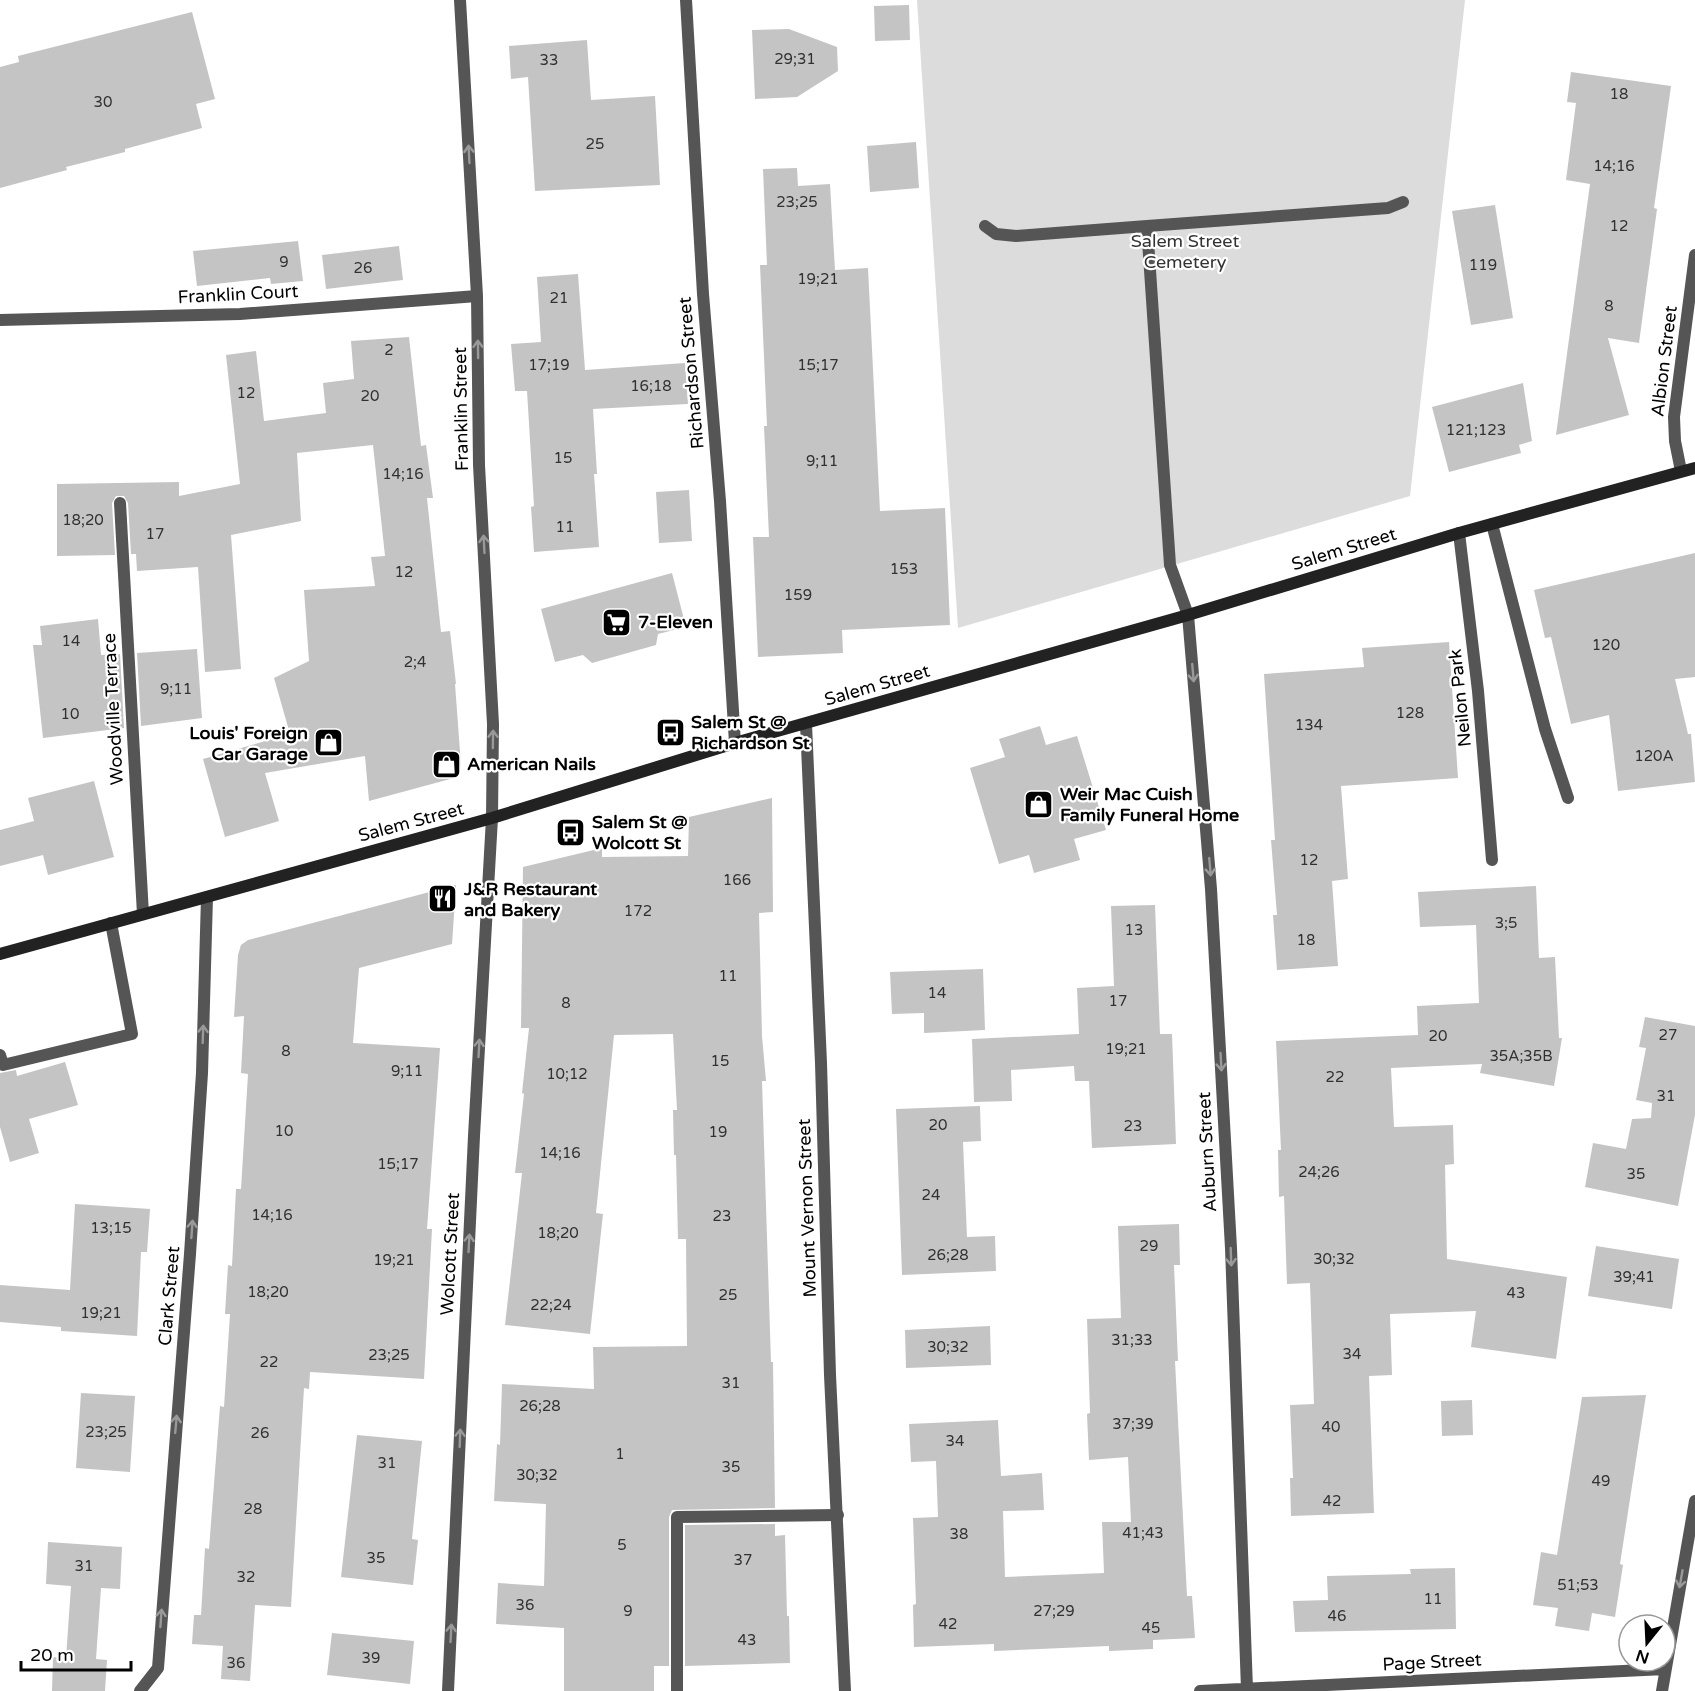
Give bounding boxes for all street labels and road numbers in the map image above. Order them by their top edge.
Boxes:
street label: Franklin Court [177,280,299,308]
street label: Richardson Street [673,296,709,450]
street label: Albion Street [1646,304,1682,418]
street label: Franklin Street [449,347,473,471]
street label: Salem Street [1289,523,1399,575]
street label: Woodville Terrace [98,632,128,786]
street label: Neilon Park [1444,648,1476,748]
street label: Salem Street [822,659,932,711]
street label: Salem Street [356,797,466,847]
street label: Auburn Street [1193,1091,1221,1213]
street label: Mount Vernon Street [793,1118,821,1298]
street label: Wolcott Street [436,1192,464,1316]
street label: Clark Street [154,1245,184,1347]
street label: Page Street [1382,1648,1482,1676]

